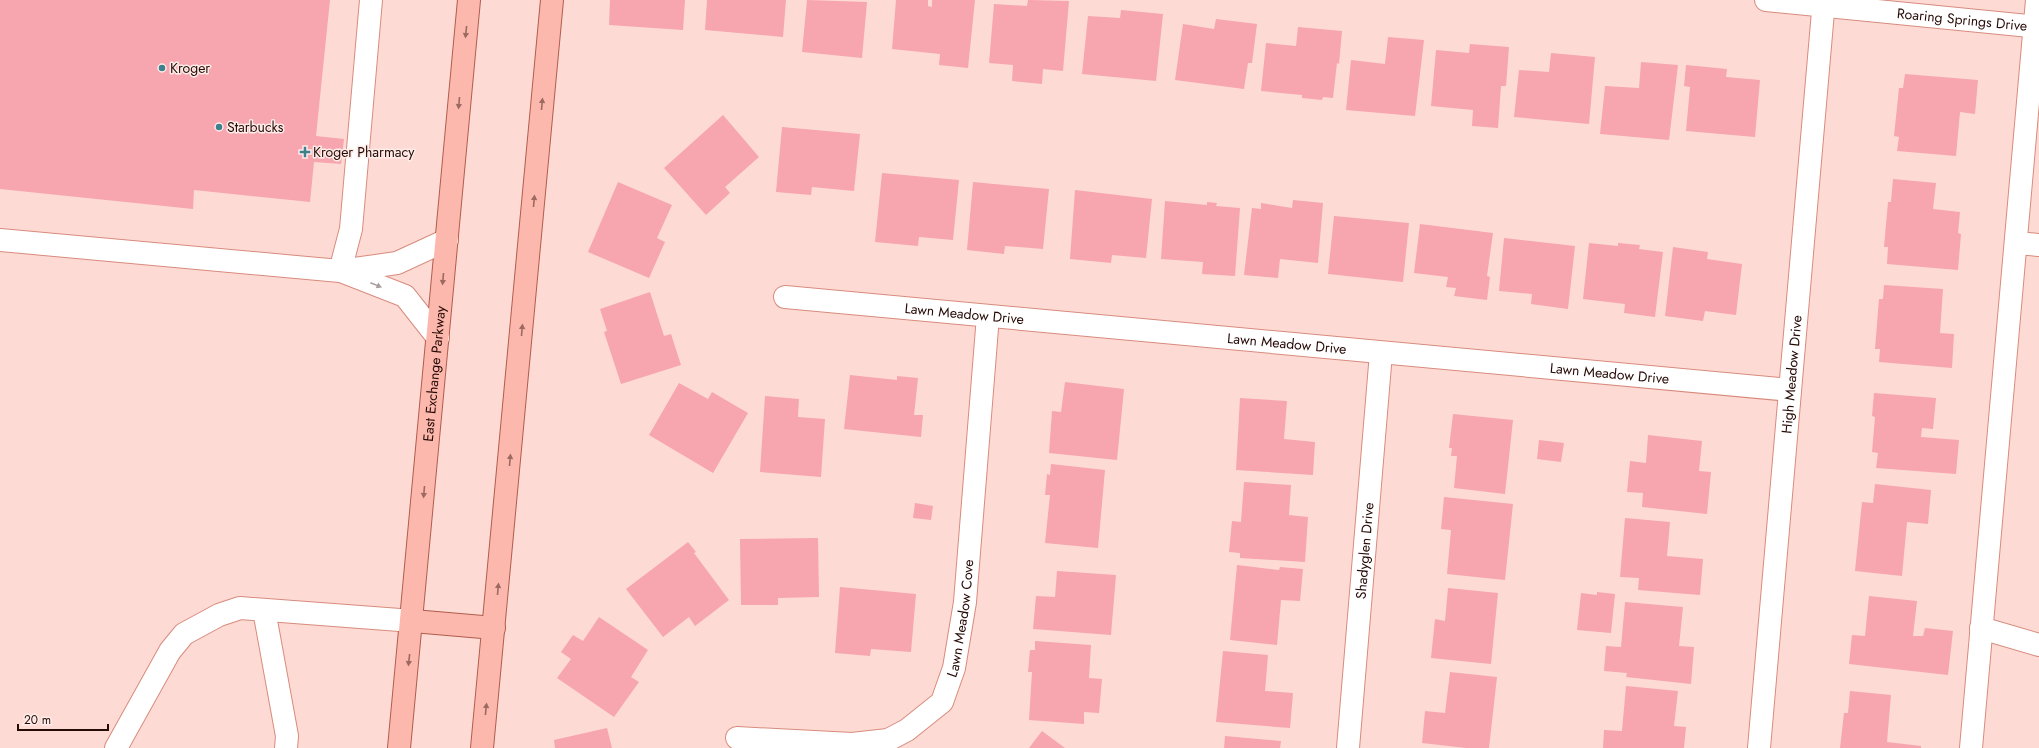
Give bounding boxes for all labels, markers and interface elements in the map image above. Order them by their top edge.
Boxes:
street label: Roaring Springs Drive [1896,3,2028,36]
one-way arrow [463,26,470,38]
place label: Kroger [170,58,210,78]
marker: Kroger [157,63,167,73]
one-way arrow [456,97,463,109]
one-way arrow [539,98,546,110]
place label: Starbucks [227,117,284,137]
marker: Starbucks [214,122,224,132]
place label: Kroger Pharmacy [313,142,415,162]
marker: Kroger Pharmacy [300,147,310,157]
one-way arrow [530,195,537,207]
one-way arrow [440,273,447,285]
one-way arrow [371,282,382,288]
street label: Lawn Meadow Drive [904,298,1025,329]
street label: East Exchange Parkway [418,304,450,442]
street label: High Meadow Drive [1776,314,1807,434]
one-way arrow [518,324,525,336]
street label: Lawn Meadow Drive [1226,328,1347,359]
street label: Lawn Meadow Drive [1549,358,1670,389]
one-way arrow [507,454,513,466]
one-way arrow [421,485,428,498]
street label: Shadyglen Drive [1350,502,1378,600]
street label: Lawn Meadow Cove [942,559,978,680]
one-way arrow [495,583,501,595]
one-way arrow [405,654,412,666]
one-way arrow [483,703,490,715]
scale bar [18,706,108,732]
text: 20 m [24,711,51,729]

